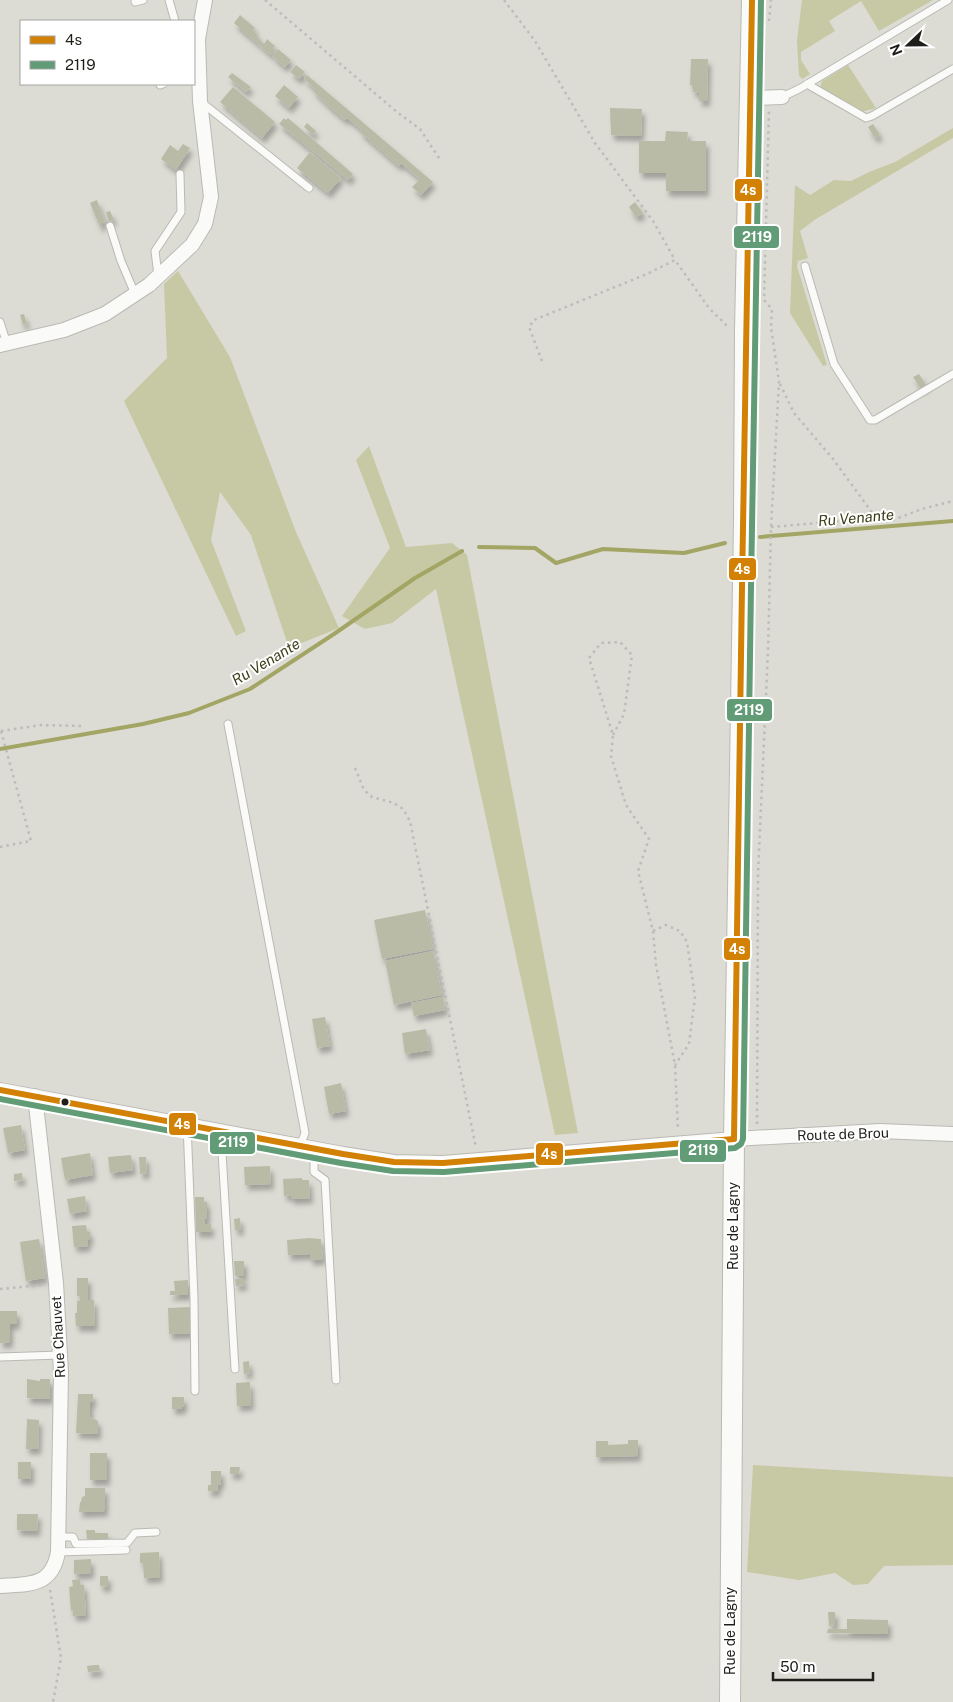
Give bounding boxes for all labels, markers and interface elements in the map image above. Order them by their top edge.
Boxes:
legend [20,20,195,85]
north arrow [883,20,933,70]
text: 4s [65,31,82,48]
text: N [886,42,905,58]
text: 2119 [65,56,96,73]
line badge: 4s [734,178,763,202]
text: 4s [740,182,756,198]
line badge: 2119 [733,225,780,249]
text: 2119 [742,229,772,245]
water label: Ru Venante [817,506,895,529]
line badge: 4s [728,557,757,581]
text: 4s [734,561,750,577]
water label: Ru Venante [229,635,303,689]
line badge: 2119 [726,698,773,722]
text: 2119 [734,702,764,718]
line badge: 4s [723,937,751,961]
text: 4s [729,941,745,957]
unlabelled marker [60,1097,70,1107]
line badge: 4s [168,1112,197,1136]
text: 4s [174,1116,190,1132]
street label: Route de Brou [797,1124,889,1144]
line badge: 2119 [209,1131,256,1155]
text: 2119 [218,1134,248,1150]
line badge: 2119 [679,1139,727,1163]
line badge: 4s [535,1142,564,1166]
text: 2119 [688,1142,718,1158]
text: 4s [541,1146,557,1162]
street label: Rue de Lagny [725,1182,741,1270]
street label: Rue Chauvet [48,1296,68,1378]
street label: Rue de Lagny [722,1587,738,1675]
scale bar [773,1650,873,1682]
text: 50 m [780,1658,815,1675]

